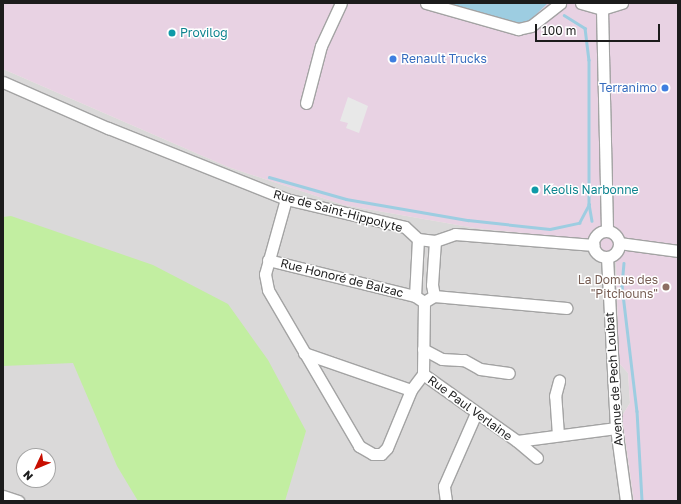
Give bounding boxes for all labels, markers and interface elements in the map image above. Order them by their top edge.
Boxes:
scale bar [537,16,662,42]
text: 100 m [542,23,576,38]
place label: Provilog [180,26,228,40]
marker: Provilog [167,28,177,38]
place label: Renault Trucks [401,52,487,66]
marker: Renault Trucks [388,54,398,64]
place label: Terranimo [599,81,657,95]
marker: Terranimo [660,83,670,93]
place label: Keolis Narbonne [543,183,638,197]
marker: Keolis Narbonne [530,185,540,195]
street label: Rue de Saint-Hippolyte [272,187,404,235]
street label: Rue Honoré de Balzac [279,256,405,300]
place label: La Domus des "Pitchouns" [578,273,658,301]
marker: La Domus des "Pitchouns" [661,282,671,292]
street label: Avenue de Pech Loubat [602,311,626,447]
street label: Rue Paul Verlaine [425,373,515,443]
north arrow [16,448,56,488]
text: N [20,468,35,484]

